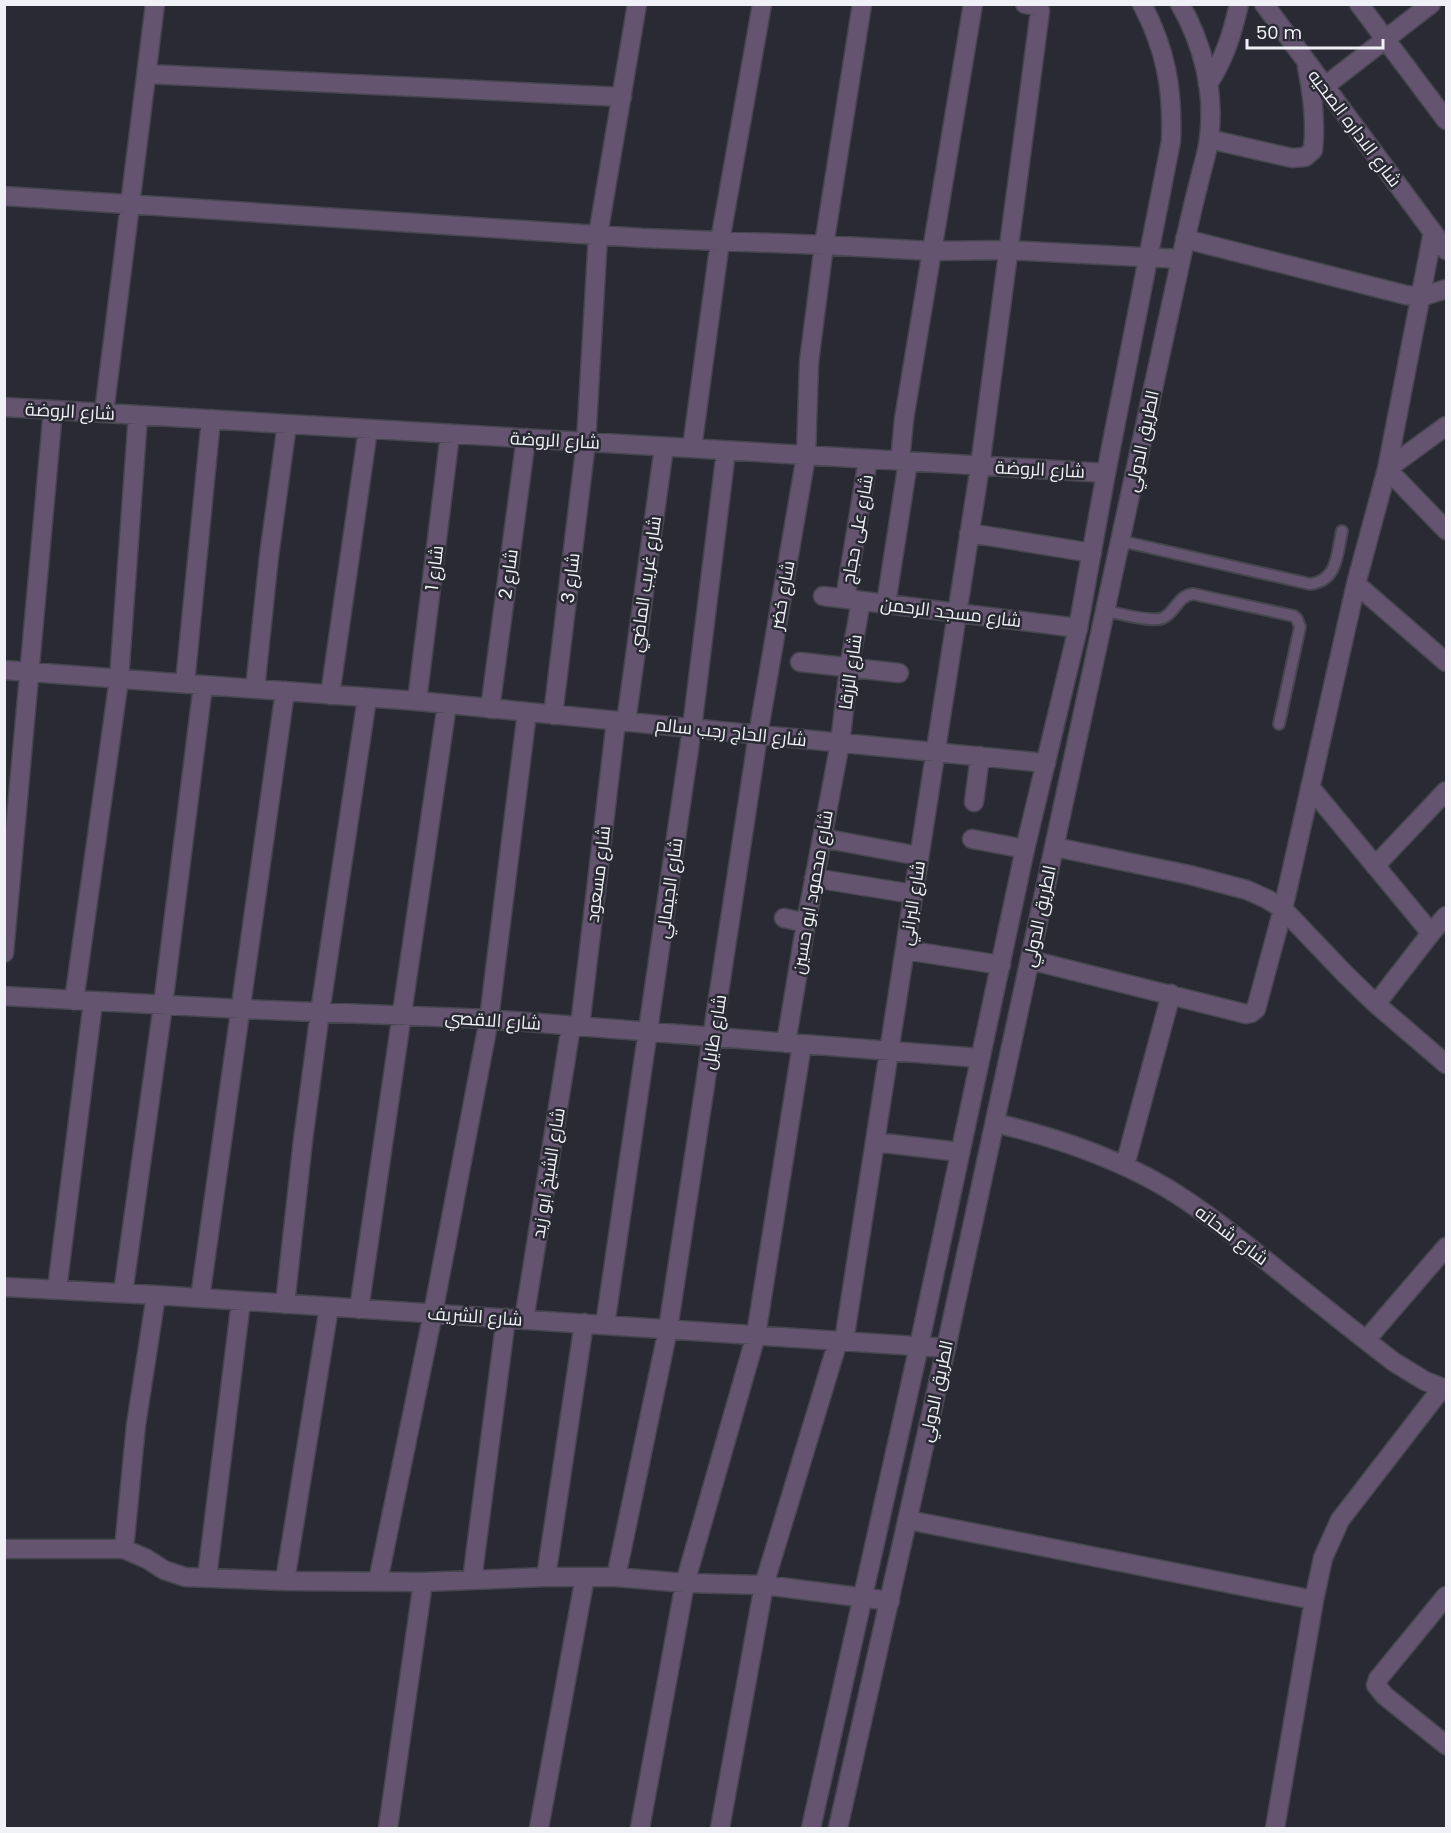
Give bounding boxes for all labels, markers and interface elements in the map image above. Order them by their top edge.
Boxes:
scale bar [1247,12,1384,50]
text: 50 m [1256,20,1302,45]
street label: شارع الاداره الصحيه [1302,64,1408,192]
street label: الطريق الدولي [1119,388,1167,495]
street label: شارع الروضة [24,396,116,426]
street label: شارع الروضة [509,425,601,455]
street label: شارع الروضة [994,454,1086,484]
street label: شارع على حجاج [835,472,879,586]
street label: شارع غريب الماضي [623,514,668,654]
street label: شارع 1 [419,544,449,592]
street label: شارع 2 [492,547,524,601]
street label: شارع 3 [555,552,585,604]
street label: شارع خضر [763,558,800,633]
street label: شارع مسجد الرحمن [879,591,1023,633]
street label: شارع الزرقا [832,633,868,711]
street label: شارع الحاج رجب سالم [654,712,808,752]
street label: شارع محمود ابو حسين [785,808,839,976]
street label: شارع مسعود [580,824,616,924]
street label: شارع الجيمالي [650,836,690,940]
street label: شارع البراني [893,859,933,948]
street label: الطريق الدولي [1016,863,1064,970]
street label: شارع طايل [696,993,732,1071]
street label: شارع الاقصي [444,1004,542,1037]
street label: شارع الشيخ ابو زيد [525,1106,571,1240]
street label: شارع شحاته [1190,1199,1274,1271]
street label: شارع الشريف [427,1300,523,1332]
street label: الطريق الدولي [913,1338,961,1445]

